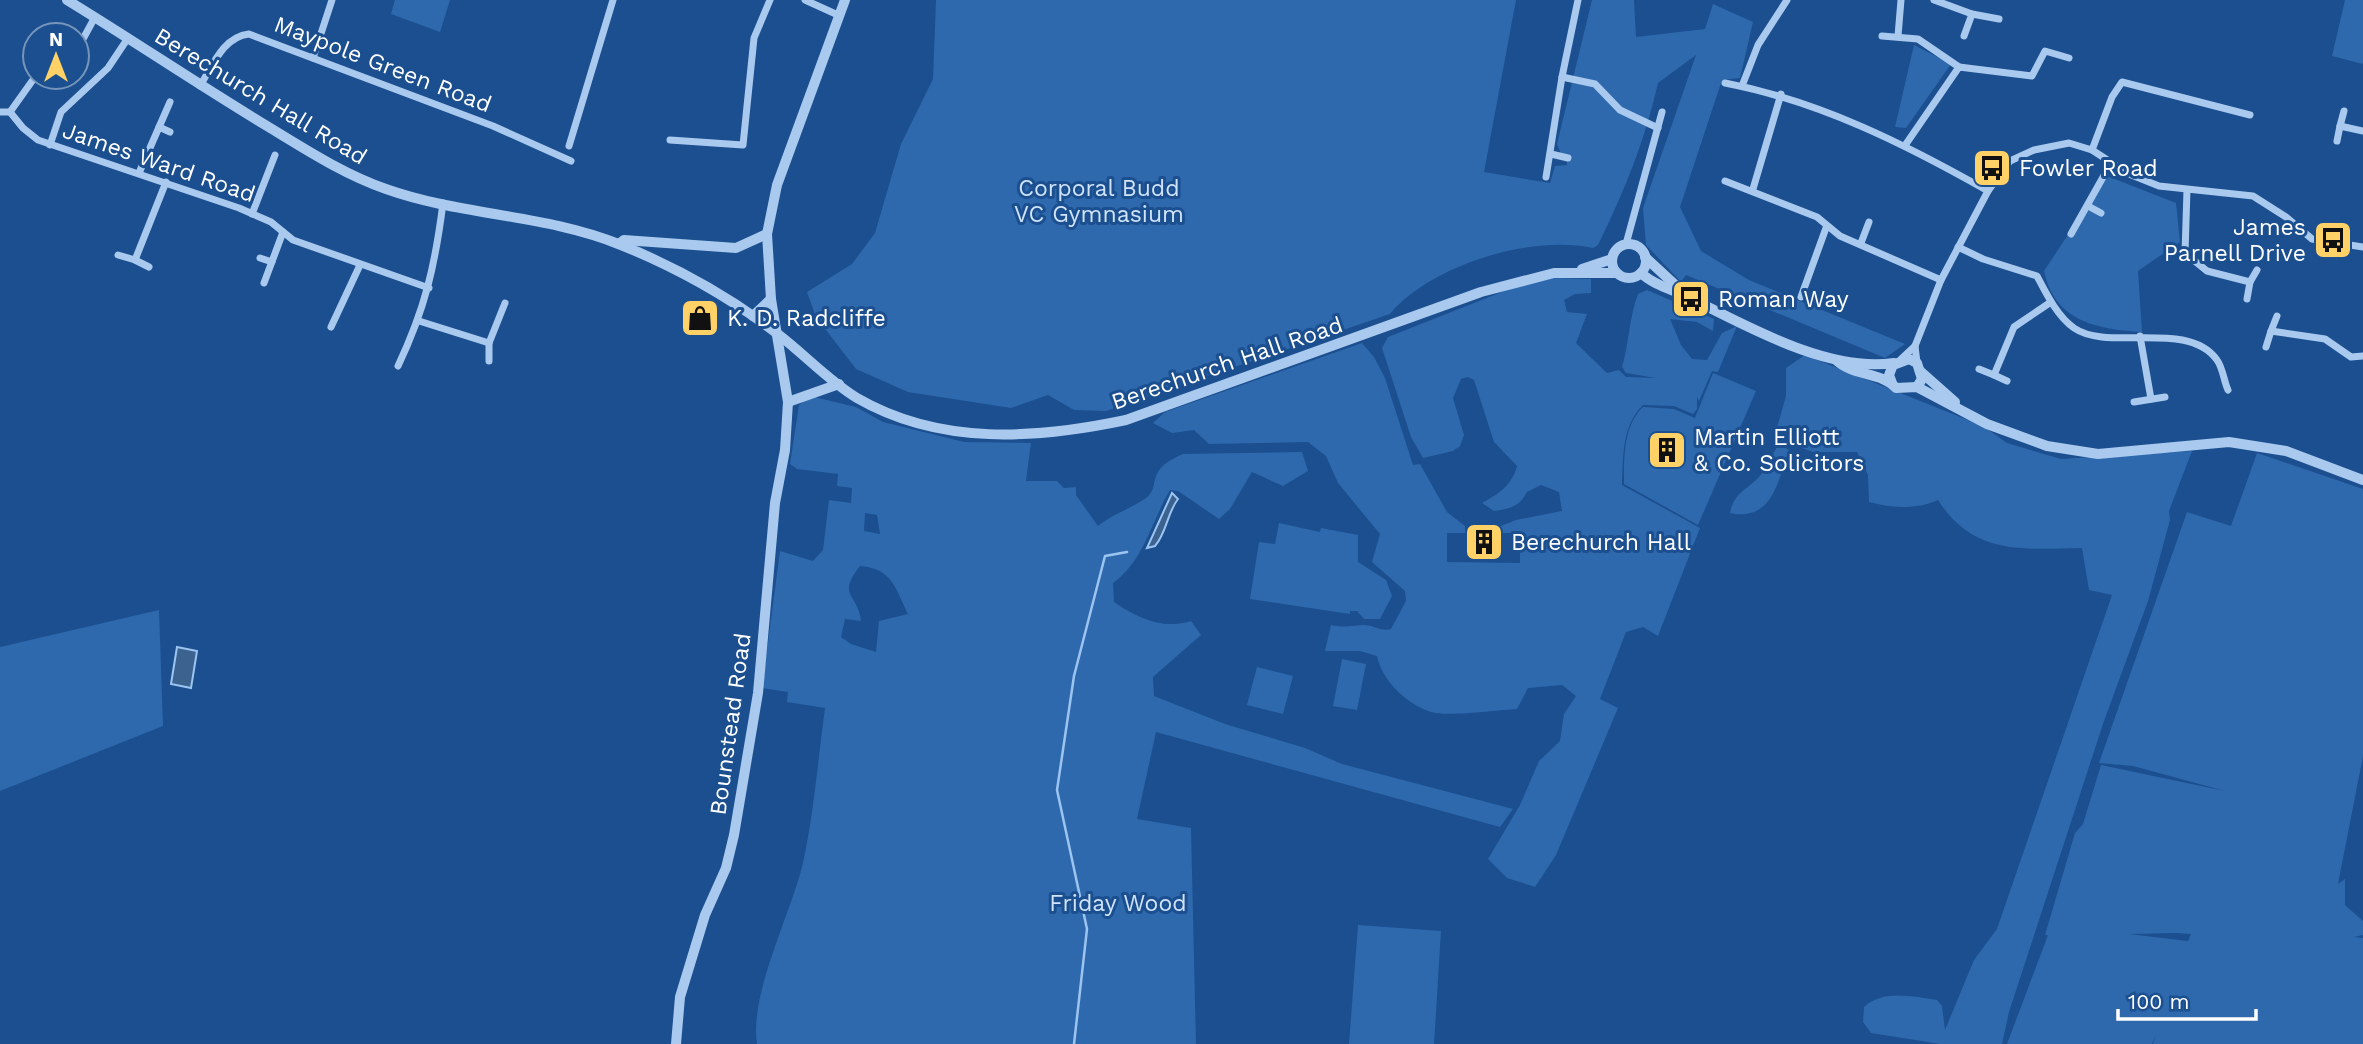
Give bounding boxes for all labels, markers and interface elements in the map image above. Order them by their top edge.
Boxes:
street label: Maypole Green Road [270,11,495,118]
north arrow [21,21,91,91]
street label: Berechurch Hall Road [150,22,372,171]
text: N [49,28,63,51]
street label: James Ward Road [59,117,259,208]
bus stop icon: Fowler Road [1971,147,2013,189]
place label: Fowler Road [2019,155,2158,182]
park label: Corporal Budd VC Gymnasium [1014,175,1184,228]
place label: James Parnell Drive [2164,214,2306,267]
bus stop icon: James Parnell Drive [2312,219,2354,261]
bus stop icon: Roman Way [1670,278,1712,320]
place label: Roman Way [1718,286,1849,313]
shop icon: K. D. Radcliffe [679,297,721,339]
place label: K. D. Radcliffe [727,305,886,332]
street label: Berechurch Hall Road [1108,311,1346,416]
place label: Martin Elliott & Co. Solicitors [1694,424,1864,477]
building icon: Martin Elliott & Co. Solicitors [1646,429,1688,471]
building icon: Berechurch Hall [1463,521,1505,563]
place label: Berechurch Hall [1511,529,1691,556]
street label: Bounstead Road [704,631,757,817]
park label: Friday Wood [1049,890,1187,917]
scale bar [2118,978,2256,1022]
text: 100 m [2128,989,2190,1014]

